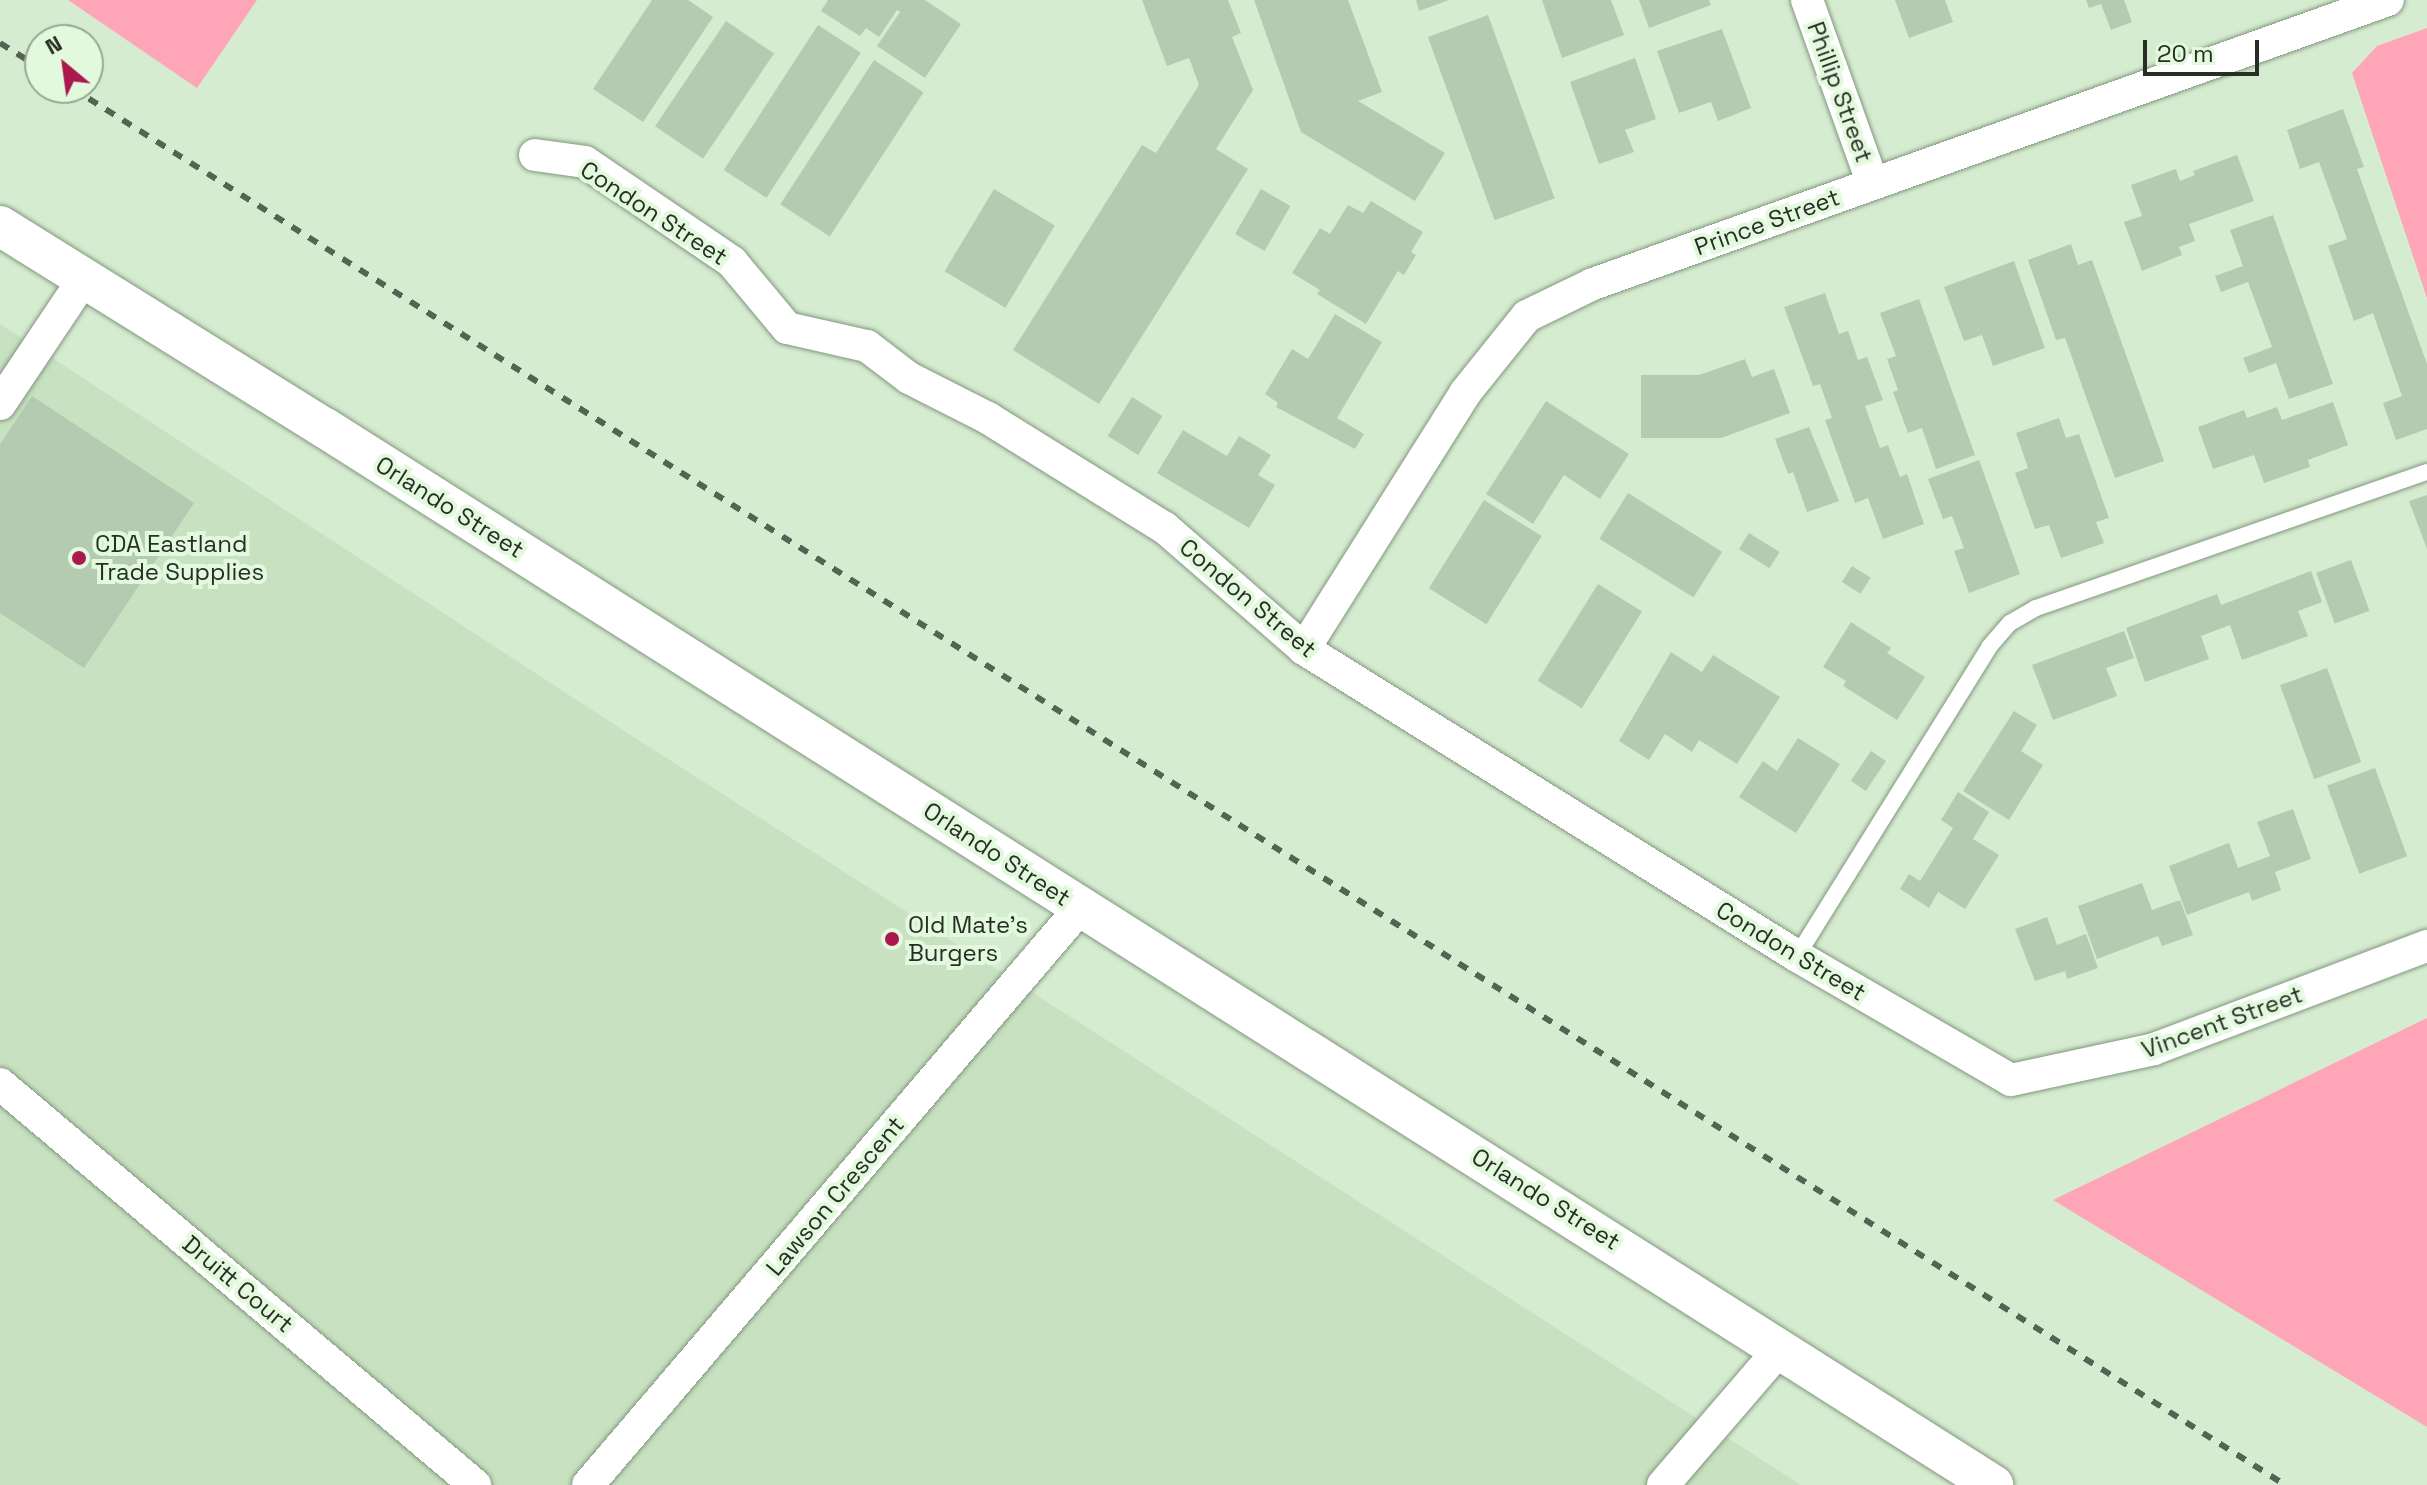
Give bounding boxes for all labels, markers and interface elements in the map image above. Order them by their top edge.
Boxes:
street label: Phillip Street [1801,18,1879,166]
north arrow [24,24,104,104]
scale bar [2147,24,2263,74]
text: N [40,29,67,61]
text: 20 m [2157,38,2214,69]
street label: Condon Street [575,155,733,271]
street label: Prince Street [1691,182,1843,262]
street label: Orlando Street [371,450,529,564]
place label: CDA Eastland Trade Supplies [95,530,264,586]
street label: Condon Street [1174,533,1322,663]
marker: CDA Eastland Trade Supplies [70,549,88,567]
street label: Orlando Street [918,796,1076,912]
street label: Condon Street [1711,895,1871,1007]
place label: Old Mate's Burgers [908,911,1028,967]
marker: Old Mate's Burgers [883,930,901,948]
street label: Vincent Street [2138,980,2306,1064]
street label: Lawson Crescent [760,1111,910,1281]
street label: Orlando Street [1467,1142,1625,1256]
street label: Druitt Court [177,1229,299,1339]

